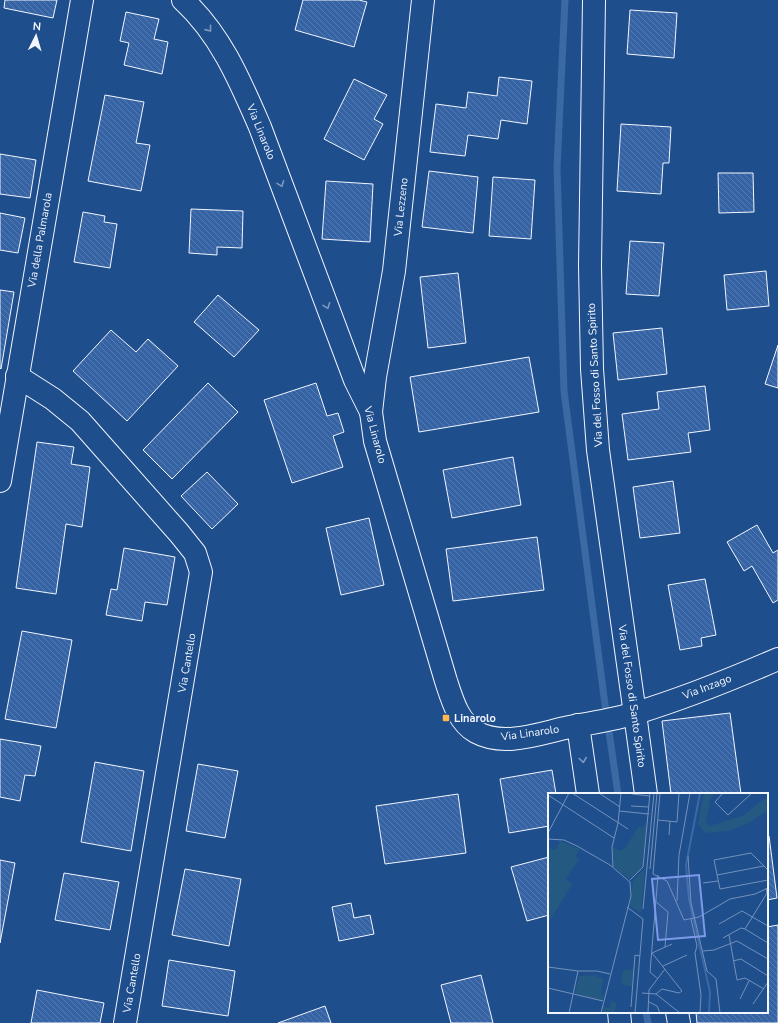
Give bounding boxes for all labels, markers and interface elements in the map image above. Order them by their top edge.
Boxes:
north arrow [16,16,56,56]
text: N [32,19,42,34]
one-way arrow [204,24,211,31]
street label: Via Linarolo [243,101,279,162]
street label: Via Lezzeno [390,177,412,238]
one-way arrow [277,181,285,188]
street label: Via della Palmarola [24,191,56,290]
one-way arrow [323,302,331,309]
street label: Via del Fosso di Santo Spirito [584,303,606,448]
street label: Via Linarolo [360,404,390,465]
street label: Via del Fosso di Santo Spirito [614,623,649,768]
street label: Via Cantello [174,632,200,695]
street label: Via Inzago [679,671,734,704]
place label: Linarolo [454,711,496,726]
marker: Linarolo [441,713,451,723]
street label: Via Linarolo [499,721,560,745]
one-way arrow [578,757,587,763]
inset map [548,793,768,1013]
street label: Via Cantello [119,952,145,1015]

